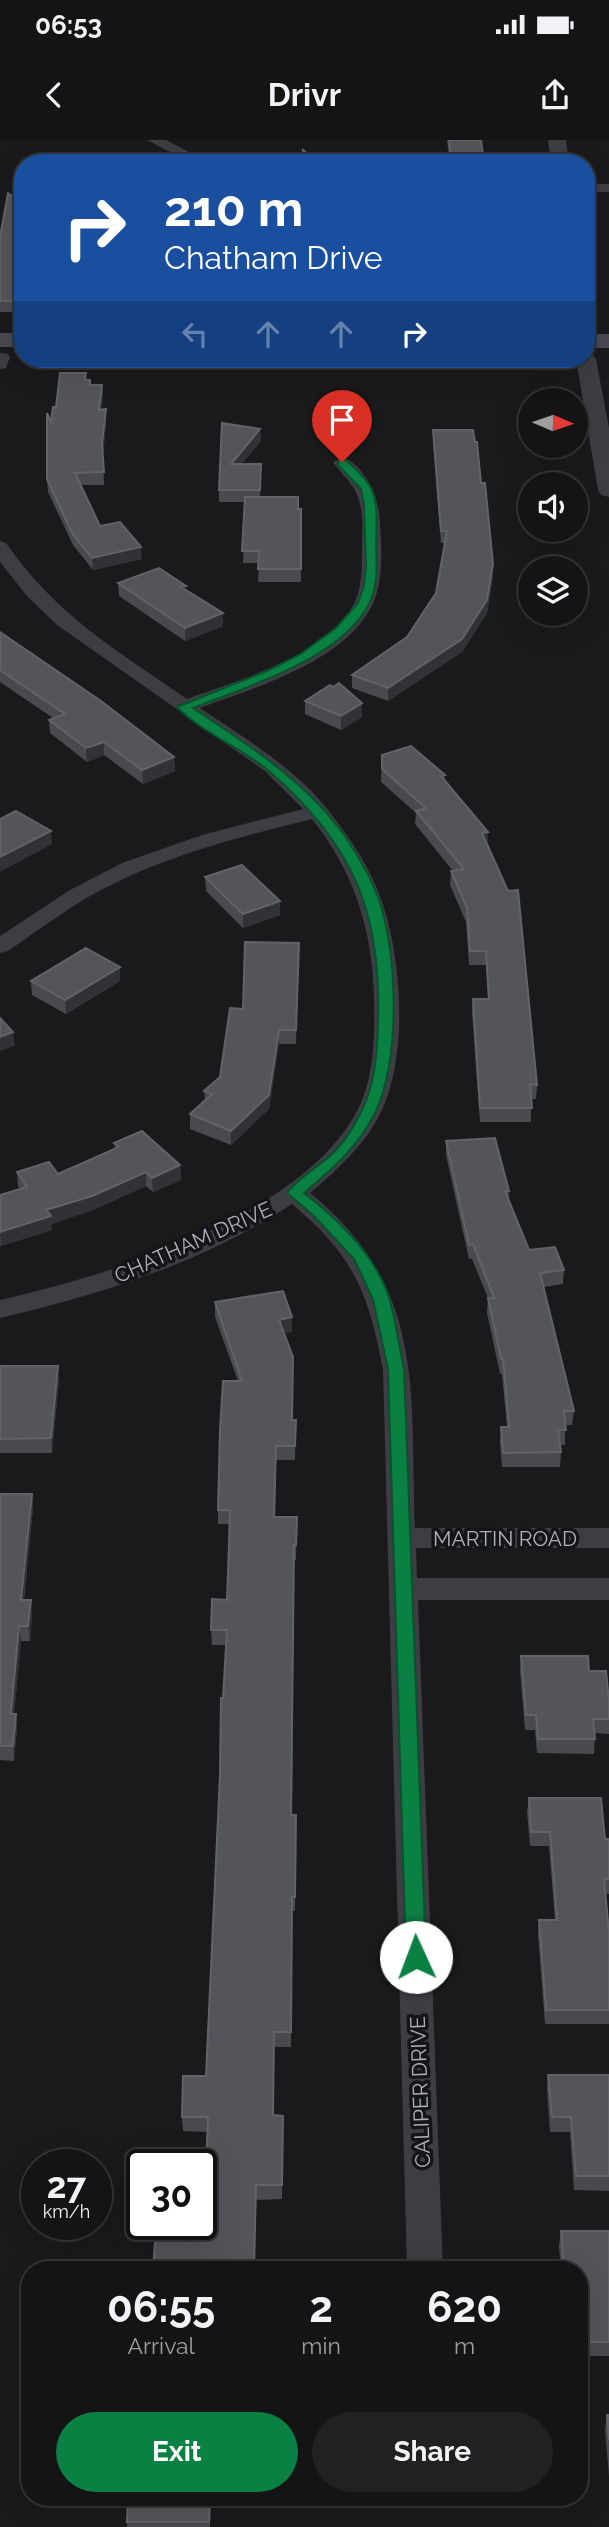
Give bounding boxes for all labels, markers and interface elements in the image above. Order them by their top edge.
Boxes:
text: 06:53 [35,10,102,40]
icon: back [35,76,73,114]
text: Drivr [268,76,341,113]
icon: share [536,76,574,114]
text: 210 m [164,180,303,237]
icon: right [49,182,140,273]
text: Chatham Drive [164,239,383,276]
icon: left [176,315,214,353]
icon: ahead [249,315,287,353]
icon: ahead [322,315,360,353]
icon: right [395,315,433,353]
north arrow [518,388,588,458]
map controls [518,388,588,626]
pin [312,390,372,462]
icon: arrive [323,401,361,439]
button: sound [518,472,588,542]
button: layers [518,556,588,626]
street label: CHATHAM DRIVE [110,1196,276,1288]
street label: MARTIN ROAD [433,1526,577,1551]
position arrow [379,1920,453,1994]
street label: CALIPER DRIVE [405,2016,435,2168]
speed limit sign: 30 [126,2149,217,2240]
text: 27 [47,2165,86,2206]
text: km/h [43,2201,90,2222]
text: 06:55 [107,2283,215,2332]
text: 2 [309,2283,333,2332]
text: 620 [427,2283,502,2332]
text: Arrival [127,2332,195,2359]
text: min [301,2332,341,2359]
text: m [454,2332,475,2359]
button: Exit [56,2412,298,2492]
button: Share [312,2412,553,2492]

